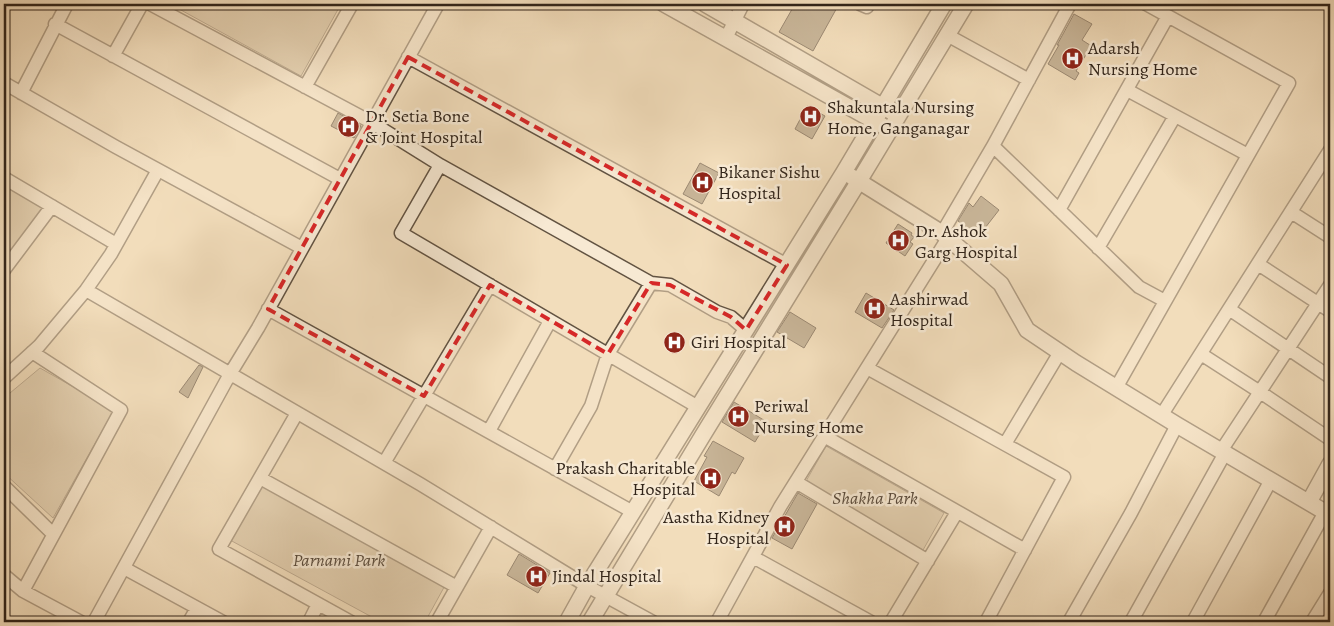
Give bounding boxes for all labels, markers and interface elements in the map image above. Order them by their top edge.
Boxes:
place label: Adarsh Nursing Home [1087,36,1198,81]
hospital icon: Adarsh Nursing Home [1060,46,1084,70]
place label: Shakuntala Nursing Home, Ganganagar [827,95,974,140]
place label: Dr. Setia Bone & Joint Hospital [365,104,483,149]
hospital icon: Shakuntala Nursing Home, Ganganagar [799,105,823,129]
hospital icon: Dr. Setia Bone & Joint Hospital [337,114,361,138]
place label: Bikaner Sishu Hospital [718,160,820,205]
hospital icon: Bikaner Sishu Hospital [690,170,714,194]
place label: Dr. Ashok Garg Hospital [915,219,1018,264]
hospital icon: Dr. Ashok Garg Hospital [887,229,911,253]
place label: Aashirwad Hospital [889,287,969,332]
hospital icon: Aashirwad Hospital [862,297,886,321]
hospital icon: Giri Hospital [663,330,687,354]
place label: Giri Hospital [691,330,787,354]
place label: Periwal Nursing Home [754,394,864,439]
hospital icon: Periwal Nursing Home [726,404,750,428]
place label: Prakash Charitable Hospital [556,456,696,501]
hospital icon: Prakash Charitable Hospital [699,466,723,490]
park label: Shakha Park [832,486,918,510]
place label: Aastha Kidney Hospital [662,505,770,550]
hospital icon: Aastha Kidney Hospital [773,515,797,539]
park label: Parnami Park [293,548,385,572]
hospital icon: Jindal Hospital [524,564,548,588]
place label: Jindal Hospital [552,564,662,588]

